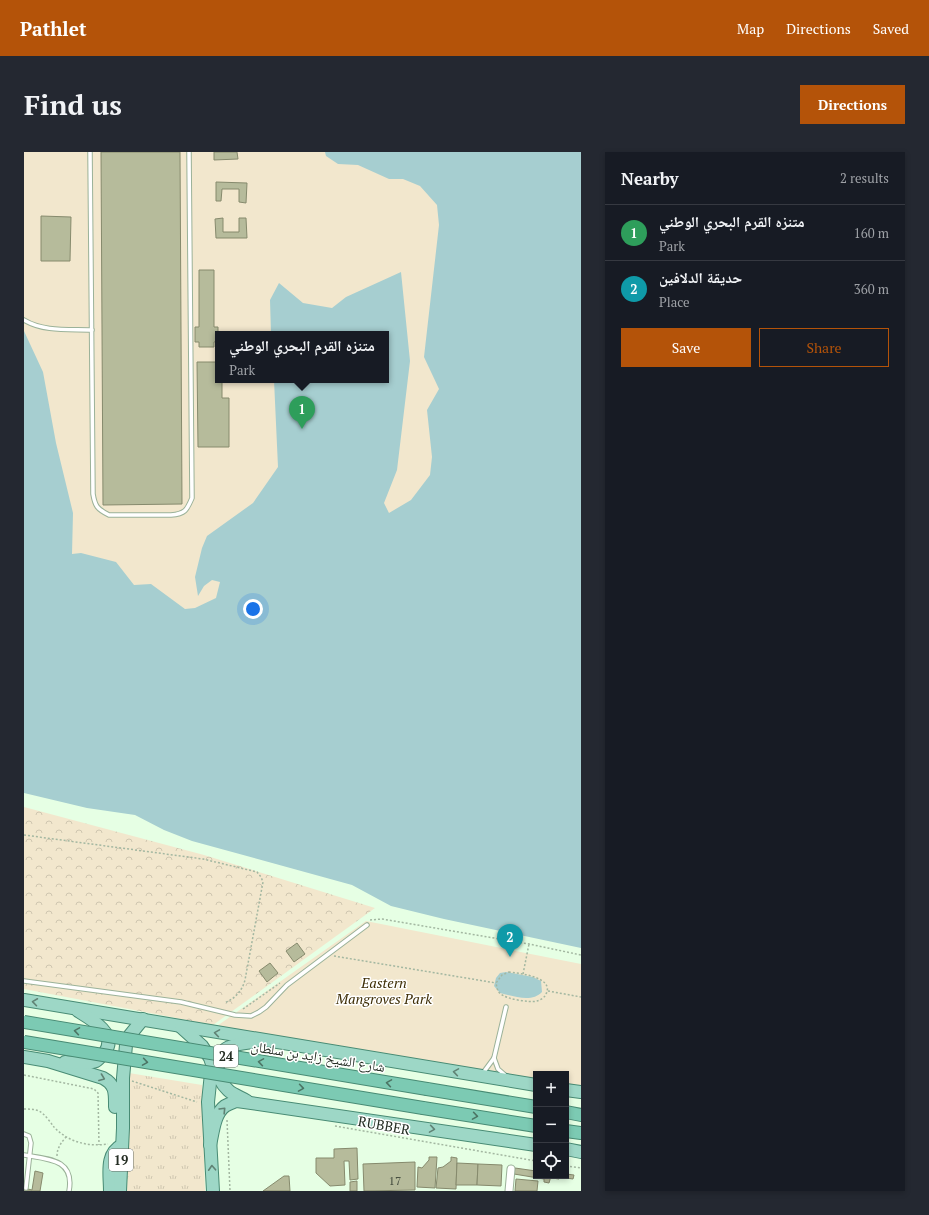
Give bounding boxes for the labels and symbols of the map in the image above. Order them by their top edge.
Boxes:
pin: 1 [289,396,315,429]
your location [243,599,263,619]
pin: 2 [497,924,523,957]
park label: Eastern Mangroves Park [335,973,432,1008]
one-way arrow [32,998,38,1007]
one-way arrow [74,1027,80,1036]
one-way arrow [214,1029,220,1038]
street label: شارع الشيخ زايد بن سلطان [249,1036,386,1077]
road number: 24 [214,1045,238,1067]
one-way arrow [142,1057,148,1066]
one-way arrow [258,1058,264,1066]
one-way arrow [453,1068,459,1077]
one-way arrow [98,1074,105,1082]
one-way arrow [386,1079,392,1088]
one-way arrow [298,1083,304,1092]
one-way arrow [218,1107,226,1114]
street label: RUBBER [356,1111,412,1139]
one-way arrow [472,1111,478,1120]
one-way arrow [429,1124,435,1133]
road number: 19 [109,1149,133,1171]
one-way arrow [207,1165,216,1171]
house number: 17 [389,1173,401,1188]

